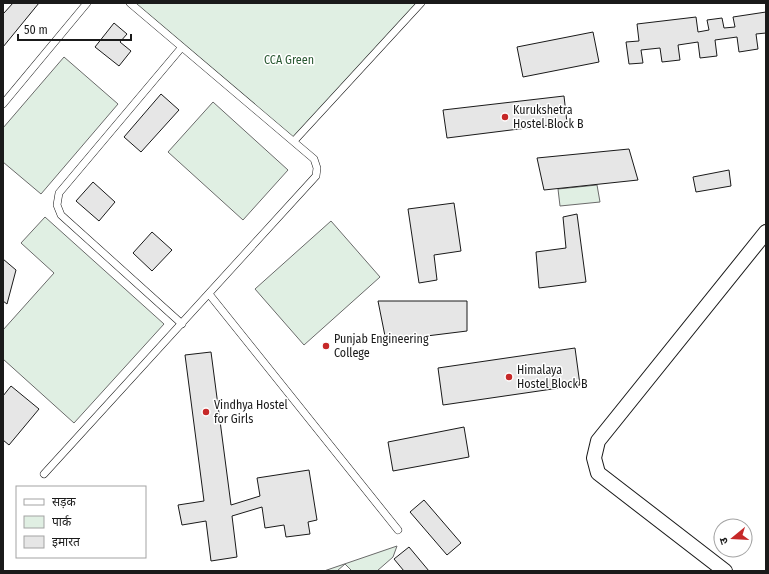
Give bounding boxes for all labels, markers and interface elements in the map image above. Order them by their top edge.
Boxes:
scale bar [18,16,131,42]
text: 50 m [24,23,48,37]
park label: CCA Green [264,53,314,67]
place label: Kurukshetra Hostel Block B [513,103,584,131]
marker: Kurukshetra Hostel Block B [500,112,510,122]
place label: Punjab Engineering College [334,332,429,360]
marker: Punjab Engineering College [321,341,331,351]
place label: Himalaya Hostel Block B [517,363,588,391]
marker: Himalaya Hostel Block B [504,372,514,382]
place label: Vindhya Hostel for Girls [214,398,288,426]
marker: Vindhya Hostel for Girls [201,407,211,417]
legend [16,486,146,558]
text: सड़क [52,495,77,509]
text: पार्क [52,515,72,529]
north arrow [713,518,753,558]
text: इमारत [52,535,81,549]
text: उ [717,535,731,546]

